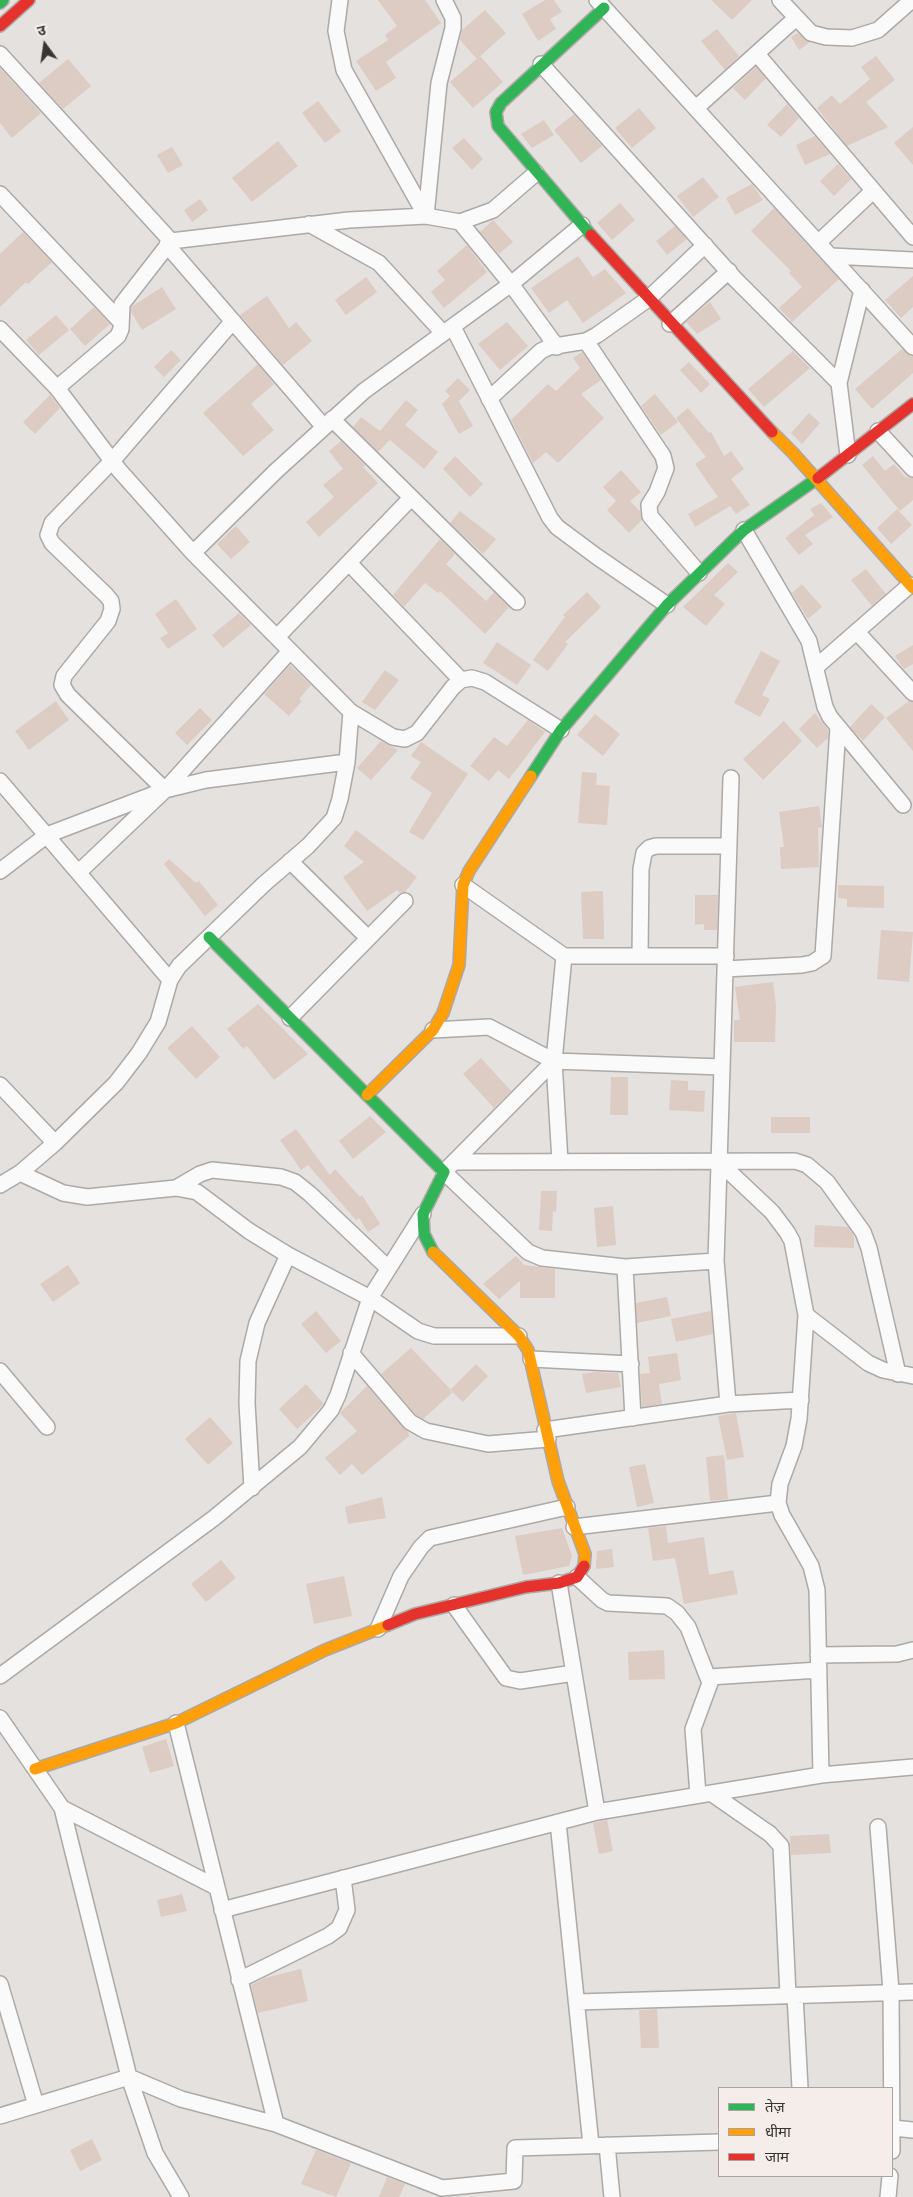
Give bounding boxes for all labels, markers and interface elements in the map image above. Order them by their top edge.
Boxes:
north arrow [20,20,70,70]
text: उ [35,20,48,40]
legend [718,2087,893,2177]
text: तेज़ [765,2096,785,2116]
text: धीमा [765,2121,791,2141]
text: जाम [765,2146,789,2166]

